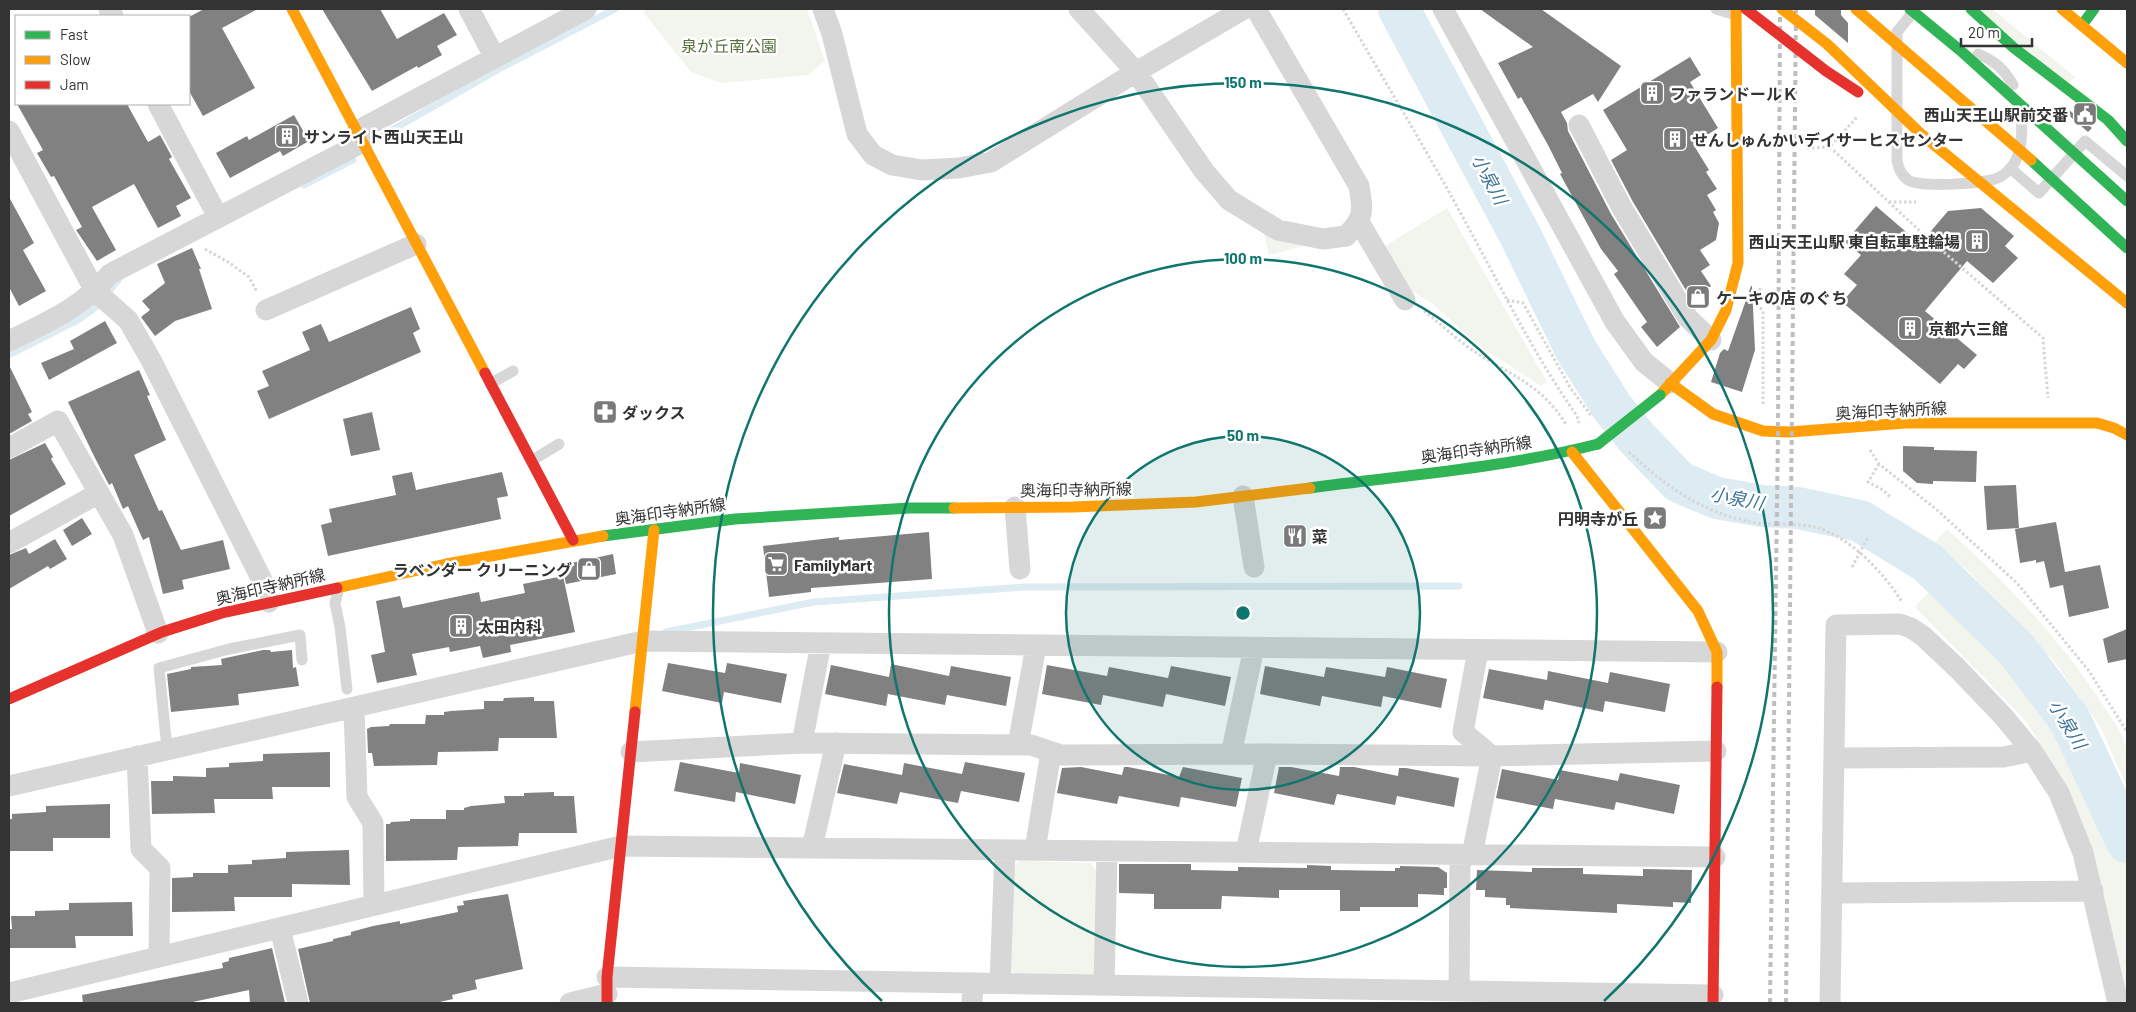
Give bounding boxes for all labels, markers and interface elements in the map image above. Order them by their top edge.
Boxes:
legend [15,15,190,105]
scale bar [1961,15,2032,47]
text: 20 m [1968,23,2000,41]
text: Fast [60,25,88,43]
park label: 泉が丘南公園 [681,36,777,55]
text: Slow [60,50,91,68]
text: 150 m [1224,73,1262,91]
text: Jam [60,75,89,93]
building icon: ファランドールＫ [1639,80,1665,106]
place label: ファランドールＫ [1670,84,1798,103]
public building icon: 西山天王山駅前交番 [2072,101,2098,127]
place label: 西山天王山駅前交番 [1924,105,2068,124]
building icon: サンライト西山天王山 [274,123,300,149]
building icon: せんしゅんかいデイサーヒスセンター [1662,126,1688,152]
place label: サンライト西山天王山 [304,127,464,146]
place label: せんしゅんかいデイサーヒスセンター [1692,130,1964,149]
water label: 小泉川 [1468,150,1513,210]
building icon: 西山天王山駅 東自転車駐輪場 [1964,228,1990,254]
place label: 西山天王山駅 東自転車駐輪場 [1749,232,1960,251]
text: 100 m [1224,249,1262,267]
shop icon: ケーキの店 のぐち [1685,284,1711,310]
place label: ケーキの店 のぐち [1716,288,1847,307]
building icon: 京都六三館 [1897,315,1923,341]
place label: 京都六三館 [1928,319,2008,338]
street label: 奥海印寺納所線 [1835,398,1947,422]
pharmacy icon: ダックス [592,399,618,425]
place label: ダックス [622,403,686,422]
text: 50 m [1227,426,1259,444]
street label: 奥海印寺納所線 [1419,432,1533,466]
street label: 奥海印寺納所線 [1020,479,1132,499]
water label: 小泉川 [1708,482,1768,514]
street label: 奥海印寺納所線 [613,494,727,528]
place icon: 円明寺が丘 [1642,505,1668,531]
place label: 円明寺が丘 [1558,509,1638,528]
restaurant icon: 菜 [1282,523,1308,549]
place label: 菜 [1312,527,1328,546]
supermarket icon: FamilyMart [763,551,789,577]
place label: FamilyMart [794,555,872,574]
shop icon: ラベンダー クリーニング [576,556,602,582]
place label: ラベンダー クリーニング [393,560,572,579]
street label: 奥海印寺納所線 [213,564,327,608]
centre of rings [1234,604,1252,622]
building icon: 太田内科 [448,613,474,639]
place label: 太田内科 [478,617,542,636]
water label: 小泉川 [2045,695,2092,755]

